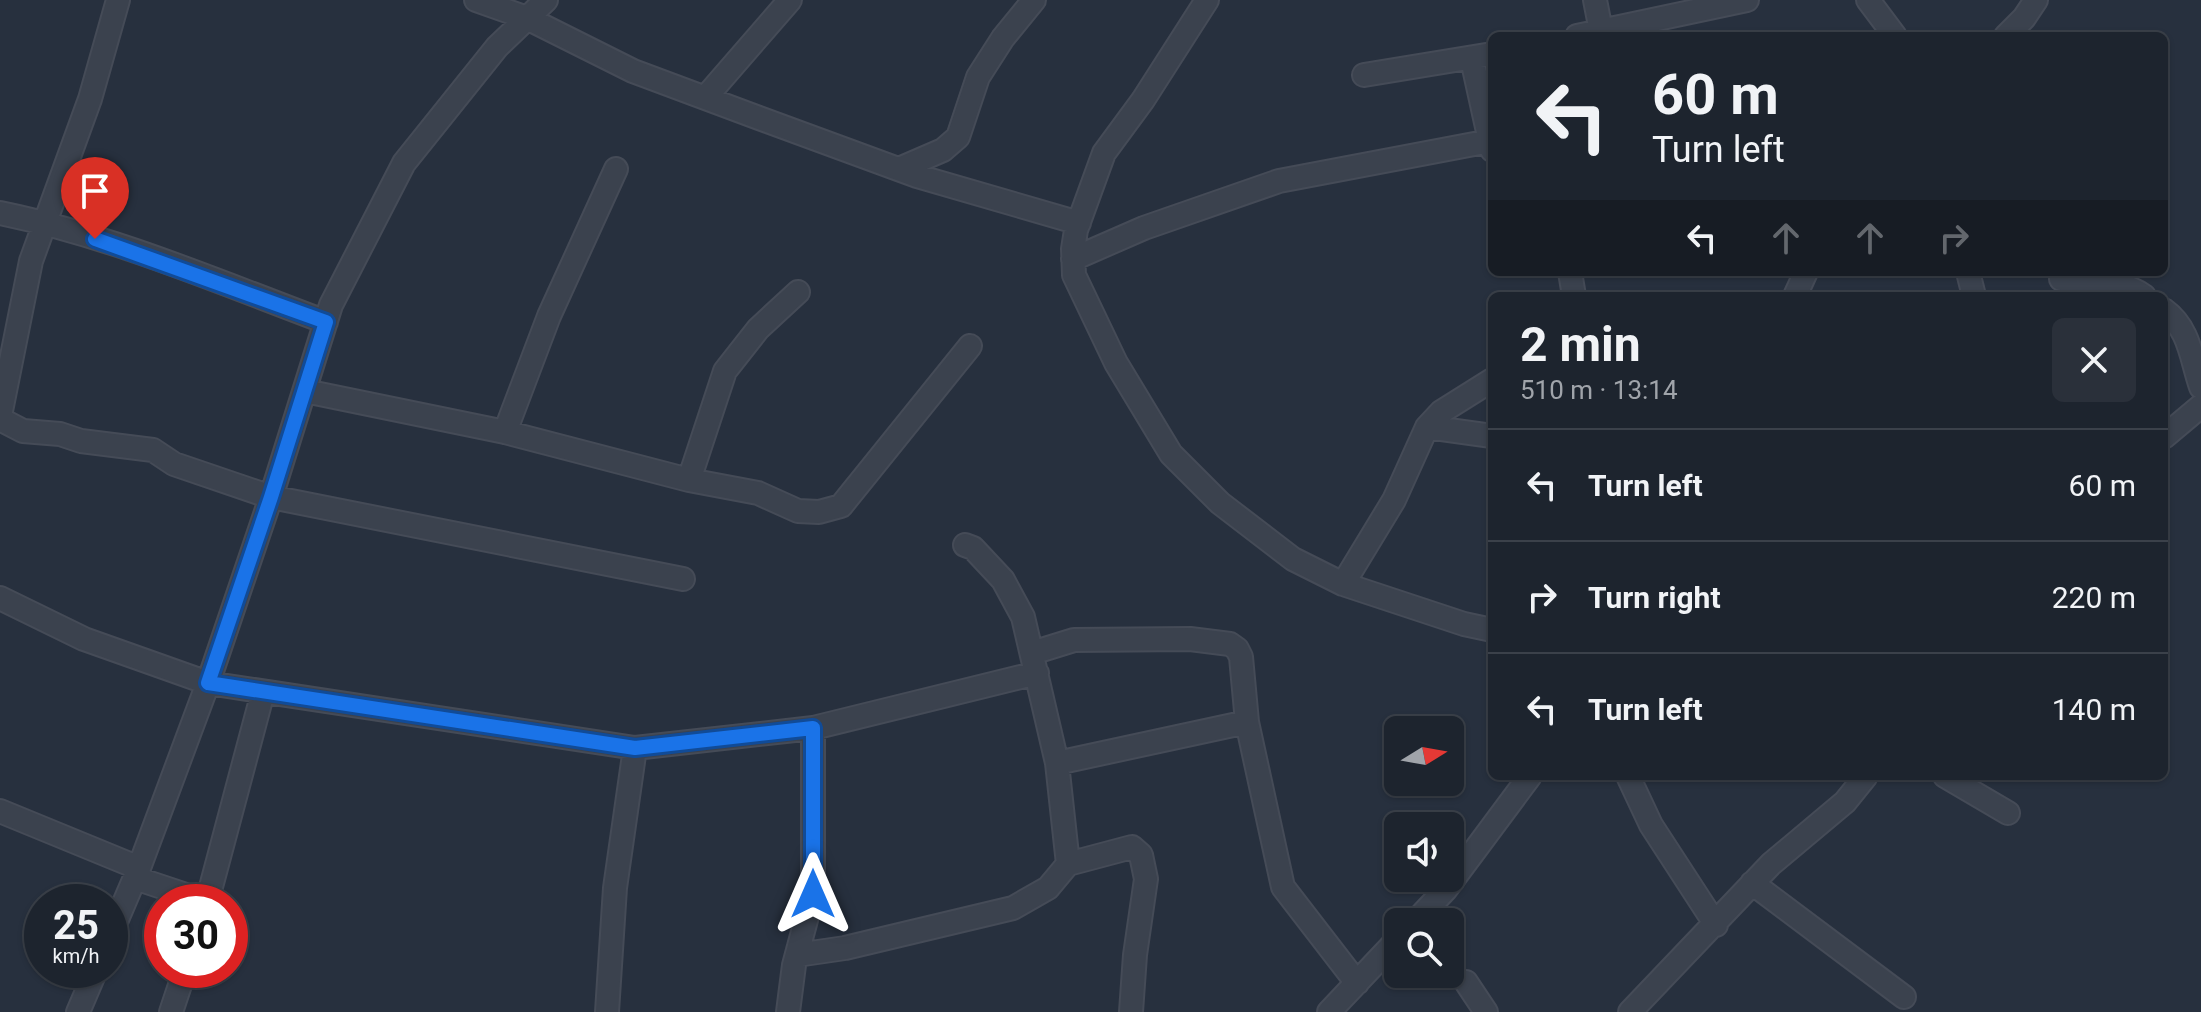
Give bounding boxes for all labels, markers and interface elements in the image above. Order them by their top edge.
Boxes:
text: 60 m [1652,62,1779,128]
icon: left [1520,64,1624,168]
text: Turn left [1652,129,1785,171]
pin [61,157,129,239]
icon: arrive [73,169,117,213]
icon: left [1680,216,1724,260]
icon: ahead [1764,216,1808,260]
icon: ahead [1848,216,1892,260]
icon: right [1932,216,1976,260]
text: 2 min [1520,316,1641,373]
button: close [2052,318,2136,402]
text: 510 m · 13:14 [1520,375,1678,405]
icon: left [1520,463,1564,507]
text: Turn left [1588,468,1703,503]
text: 60 m [2069,468,2136,503]
icon: right [1520,575,1564,619]
text: Turn right [1588,580,1721,615]
text: 220 m [2052,580,2136,615]
icon: left [1520,687,1564,731]
text: Turn left [1588,692,1703,727]
text: 140 m [2052,692,2136,727]
north arrow [1384,716,1464,796]
map controls [1384,716,1464,988]
button: sound [1384,812,1464,892]
position arrow [771,852,855,936]
speed limit sign: 30 [144,884,248,988]
text: 25 [53,902,99,949]
button: search [1384,908,1464,988]
text: km/h [53,944,99,968]

